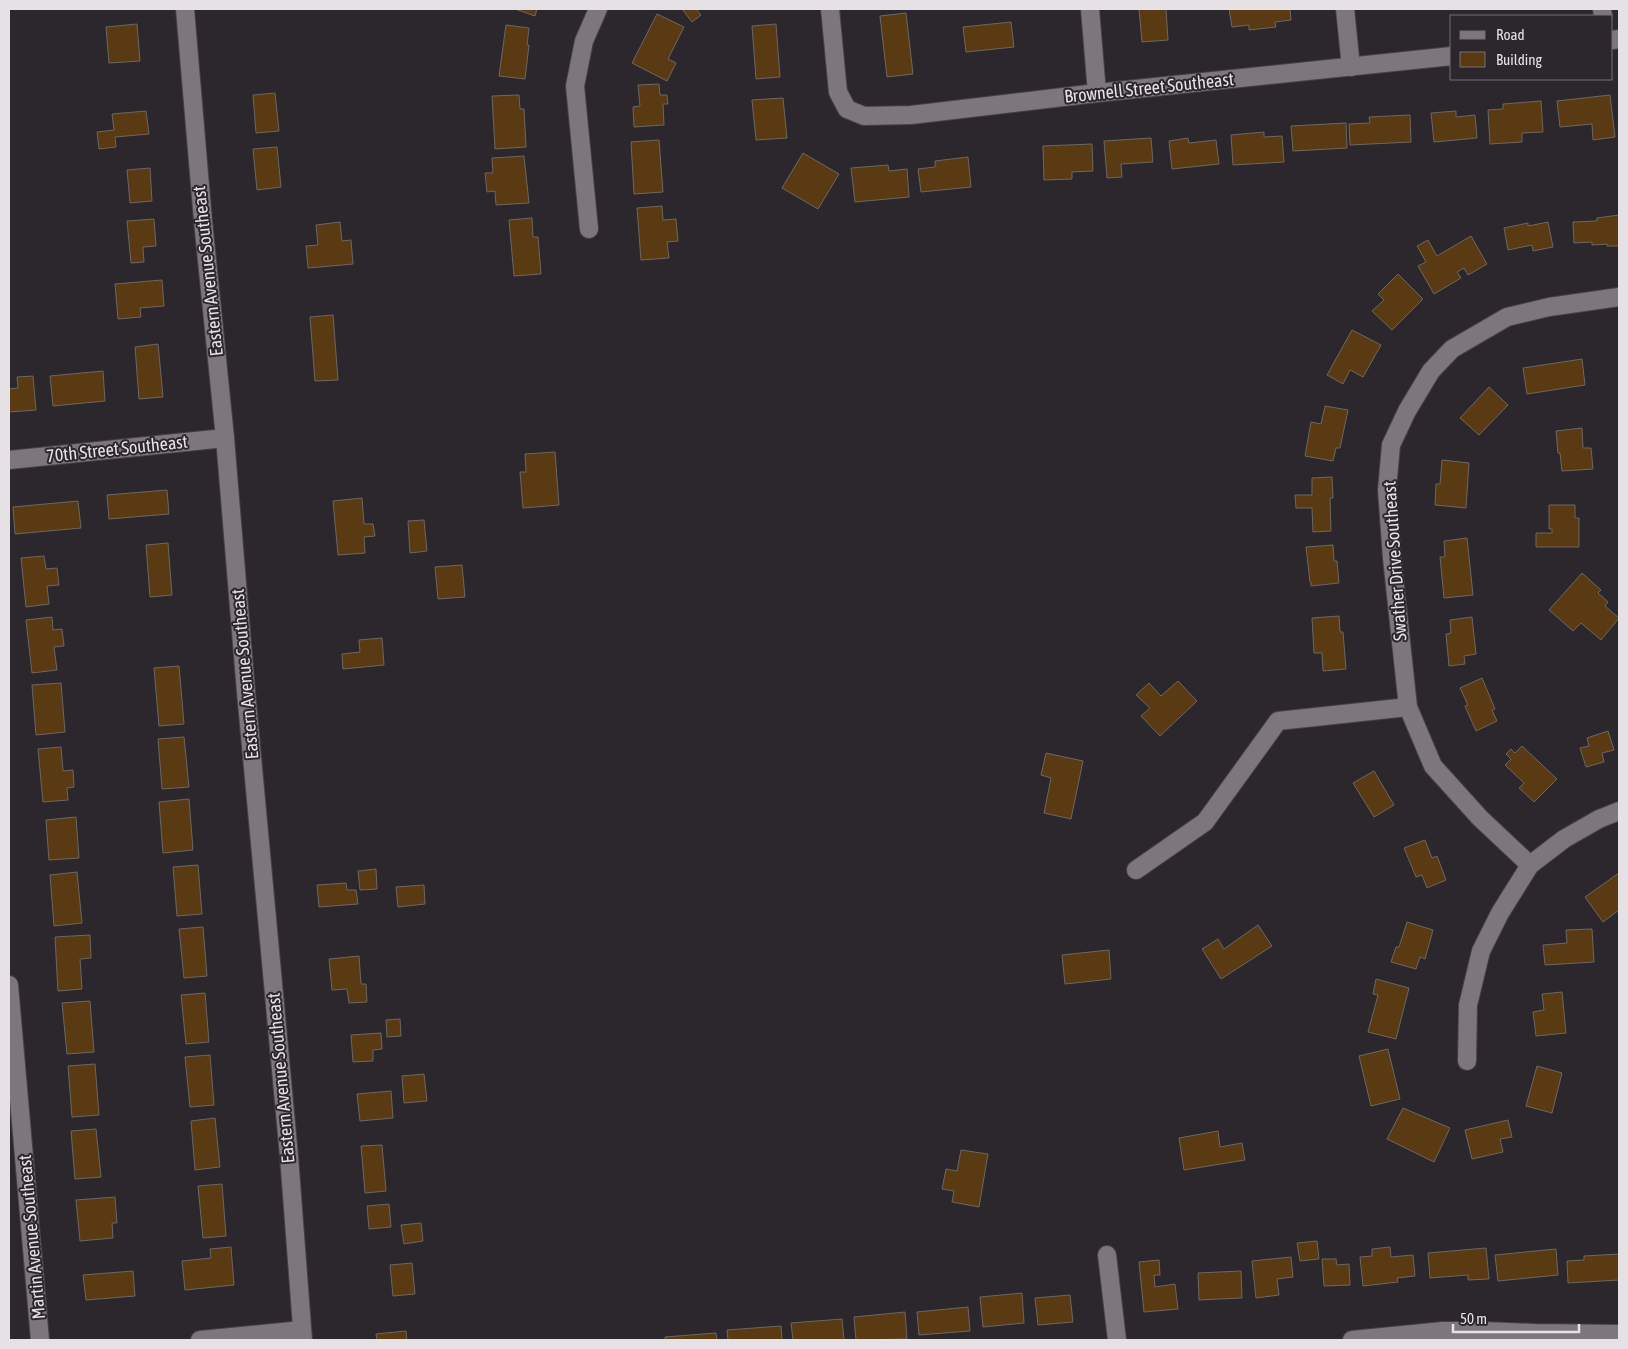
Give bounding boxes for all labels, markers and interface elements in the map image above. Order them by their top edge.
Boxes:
legend [1450,15,1613,80]
text: Road [1496,26,1525,43]
text: Building [1496,51,1542,68]
street label: Brownell Street Southeast [1063,68,1235,107]
street label: Eastern Avenue Southeast [188,185,227,357]
street label: 70th Street Southeast [45,431,189,466]
street label: Swather Drive Southeast [1378,480,1411,642]
street label: Eastern Avenue Southeast [227,588,262,760]
street label: Eastern Avenue Southeast [263,992,298,1164]
street label: Martin Avenue Southeast [14,1154,49,1320]
scale bar [1453,1302,1579,1334]
text: 50 m [1460,1310,1487,1327]

